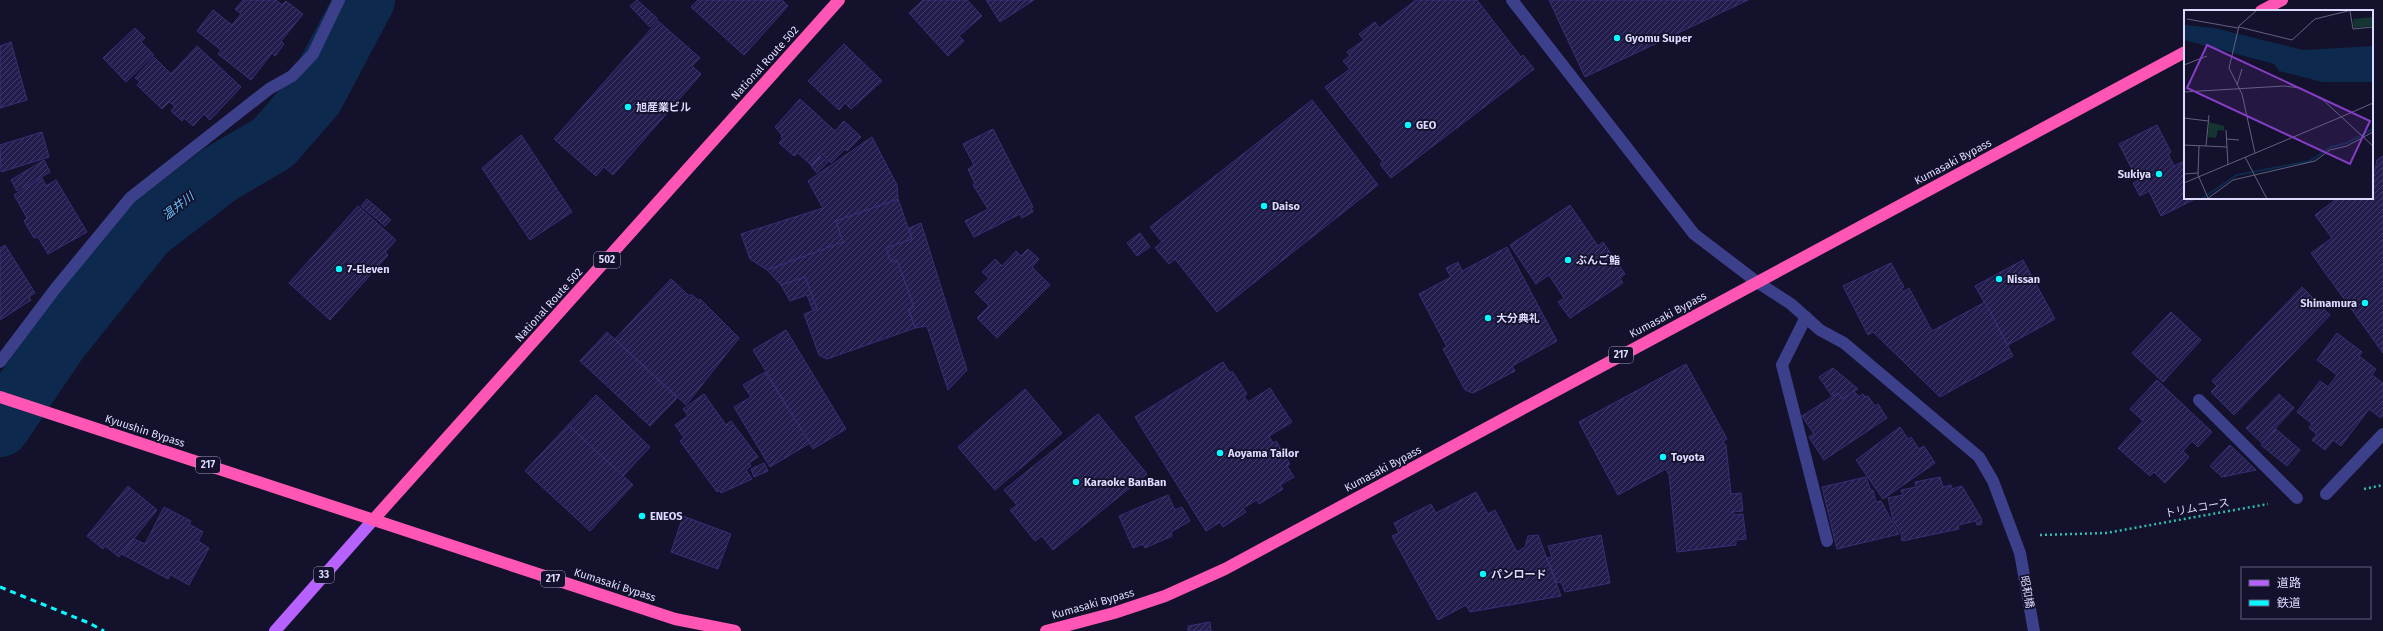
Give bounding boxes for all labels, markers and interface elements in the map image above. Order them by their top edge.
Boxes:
inset map [2184,10,2373,199]
street label: National Route 502 [729,24,801,102]
place label: Gyomu Super [1625,32,1693,45]
marker: Gyomu Super [1612,33,1622,43]
place label: 旭産業ビル [636,101,691,114]
marker: 旭産業ビル [623,102,633,112]
place label: GEO [1416,119,1437,132]
marker: GEO [1403,120,1413,130]
street label: Kumasaki Bypass [1912,136,1994,188]
place label: Sukiya [2118,168,2151,181]
marker: Sukiya [2154,169,2164,179]
water label: 温井川 [160,188,198,223]
place label: Daiso [1272,200,1300,213]
marker: Daiso [1259,201,1269,211]
road number: 502 [594,252,620,268]
place label: ぶんご鮨 [1576,254,1620,267]
marker: ぶんご鮨 [1563,255,1573,265]
place label: 7-Eleven [347,263,389,276]
marker: 7-Eleven [334,264,344,274]
street label: National Route 502 [513,266,585,344]
place label: Nissan [2007,273,2040,286]
marker: Nissan [1994,274,2004,284]
street label: Kumasaki Bypass [1627,289,1709,341]
place label: Shimamura [2300,297,2357,310]
marker: Shimamura [2360,298,2370,308]
place label: 大分典礼 [1496,312,1540,325]
marker: 大分典礼 [1483,313,1493,323]
road number: 217 [1609,347,1633,363]
street label: Kyuushin Bypass [103,412,187,450]
street label: Kumasaki Bypass [1342,443,1424,495]
place label: Aoyama Tailor [1227,447,1299,460]
marker: Aoyama Tailor [1215,448,1225,458]
place label: Toyota [1671,451,1705,464]
marker: Toyota [1658,452,1668,462]
road number: 217 [196,457,220,473]
place label: Karaoke BanBan [1084,476,1166,489]
marker: Karaoke BanBan [1071,477,1081,487]
street label: トリムコース [2164,496,2230,520]
place label: ENEOS [650,510,683,523]
marker: ENEOS [637,511,647,521]
street label: Kumasaki Bypass [572,566,658,604]
road number: 33 [314,567,334,583]
legend [2241,567,2371,619]
place label: パンロード [1491,568,1547,581]
marker: パンロード [1478,569,1488,579]
road number: 217 [541,571,565,587]
street label: 昭和橋 [2017,575,2037,609]
text: 道路 [2277,576,2301,590]
street label: Kumasaki Bypass [1050,586,1136,622]
text: 鉄道 [2277,596,2301,610]

